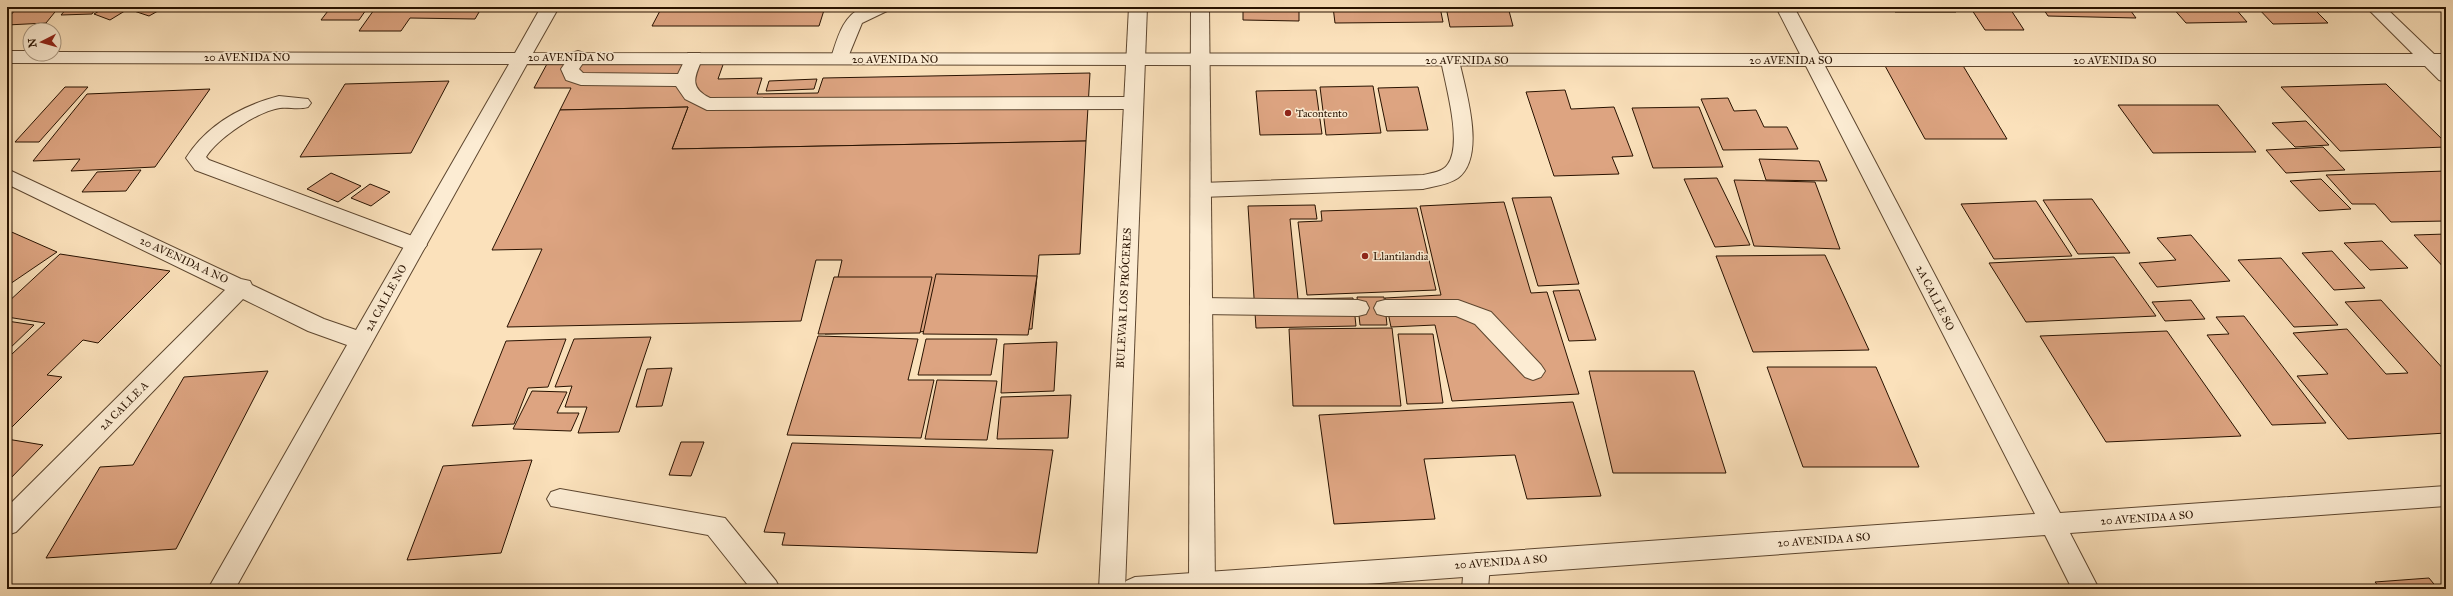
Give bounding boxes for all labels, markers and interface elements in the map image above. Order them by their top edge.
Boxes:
north arrow [22,22,62,62]
text: N [26,37,40,48]
street label: 20 AVENIDA NO [204,51,290,64]
street label: 20 AVENIDA NO [528,51,614,64]
street label: 20 AVENIDA NO [852,53,938,66]
street label: 20 AVENIDA SO [1425,54,1509,67]
street label: 20 AVENIDA SO [1749,54,1833,67]
street label: 20 AVENIDA SO [2073,54,2157,67]
place label: Tacontento [1296,107,1348,120]
marker: Tacontento [1283,108,1293,118]
street label: BULEVAR LOS PRÓCERES [1113,227,1134,369]
street label: 20 AVENIDA A NO [138,234,230,286]
place label: Llantilandia [1373,250,1429,263]
marker: Llantilandia [1360,251,1370,261]
street label: 2A CALLE NO [362,262,410,334]
street label: 2A CALLE SO [1913,263,1957,333]
street label: 2A CALLE A [97,378,152,433]
street label: 20 AVENIDA A SO [2100,508,2194,528]
street label: 20 AVENIDA A SO [1777,530,1871,550]
street label: 20 AVENIDA A SO [1454,552,1548,572]

